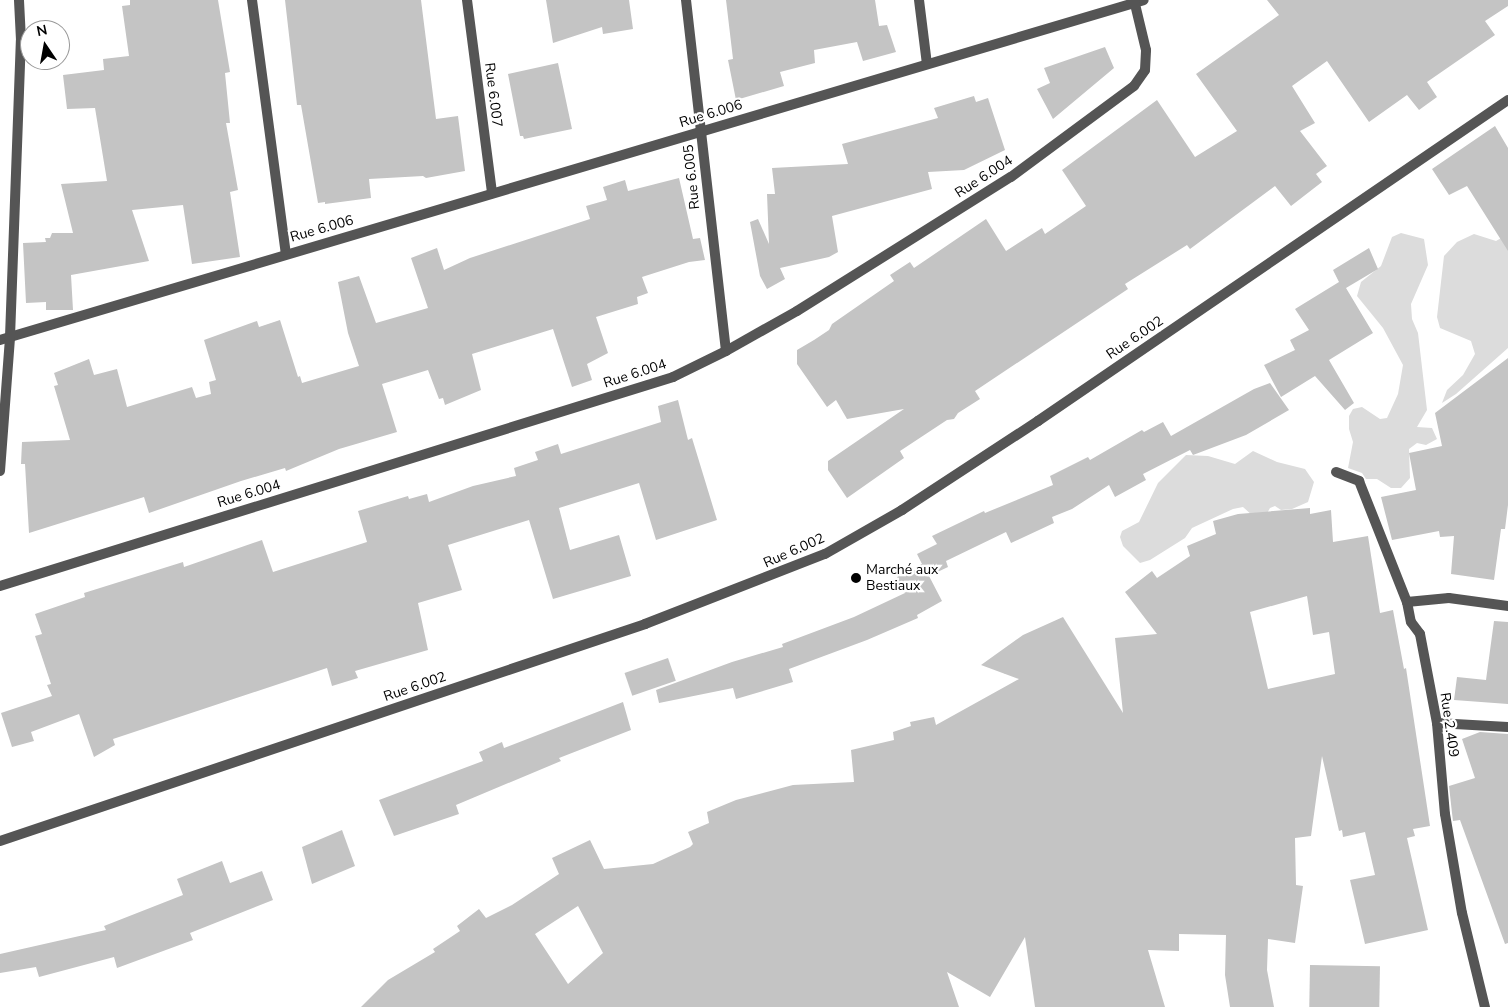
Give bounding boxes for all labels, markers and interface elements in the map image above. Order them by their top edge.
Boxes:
north arrow [20,20,70,70]
text: N [35,20,49,41]
street label: Rue 6.007 [481,62,505,128]
street label: Rue 6.006 [677,96,745,132]
street label: Rue 6.005 [680,144,704,210]
street label: Rue 6.004 [952,152,1016,202]
street label: Rue 6.006 [288,212,356,246]
street label: Rue 6.002 [1103,313,1167,363]
street label: Rue 6.004 [601,356,669,392]
street label: Rue 6.004 [215,476,283,512]
street label: Rue 6.002 [761,530,827,572]
place label: Marché aux Bestiaux [866,562,938,594]
marker: Marché aux Bestiaux [850,572,862,584]
street label: Rue 6.002 [382,668,448,706]
street label: Rue 2.409 [1436,692,1462,758]

